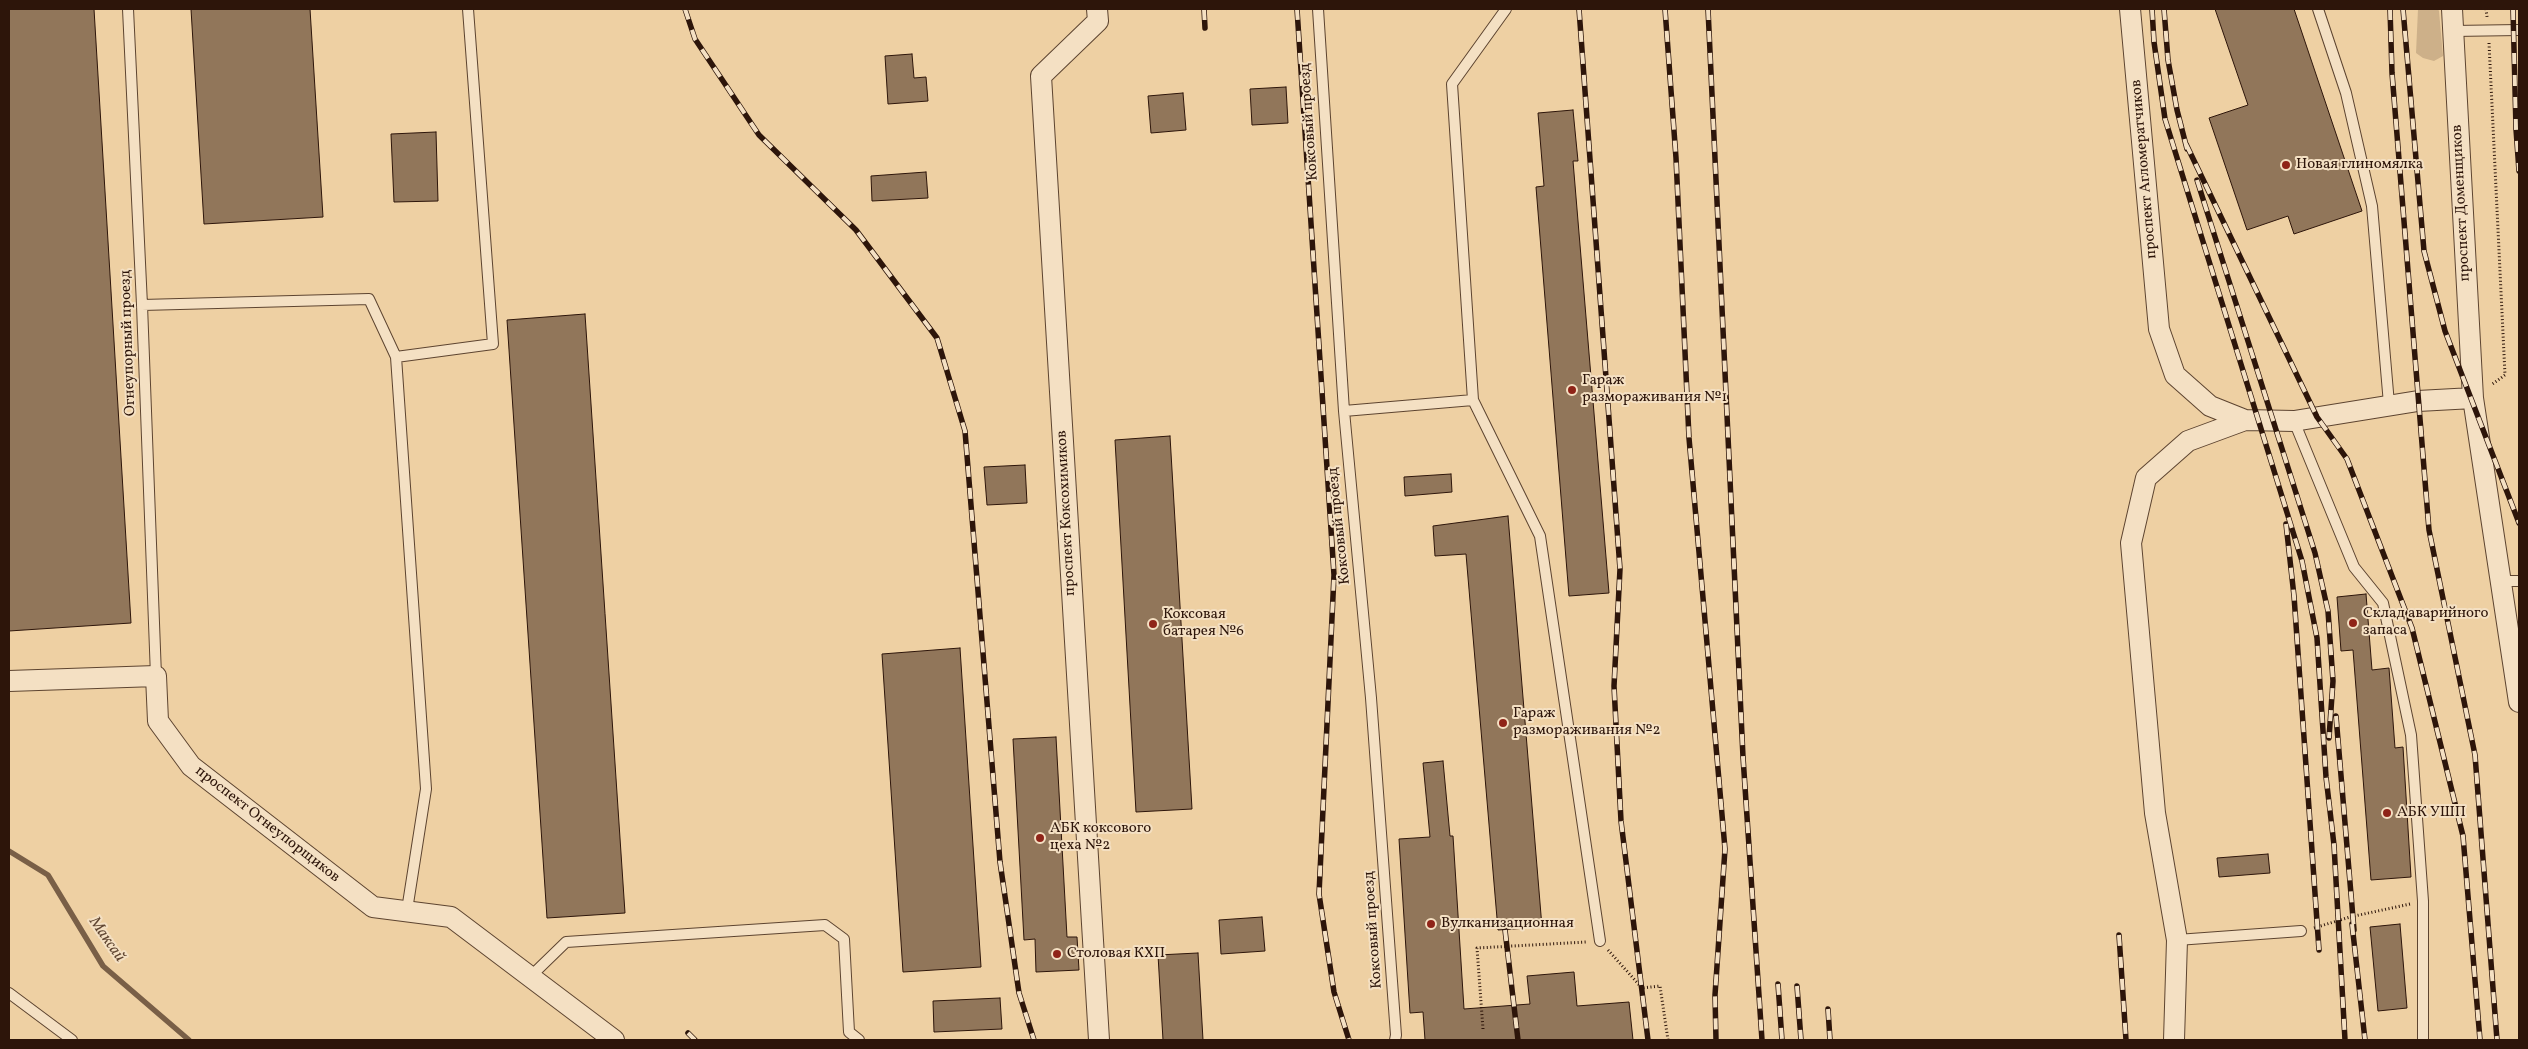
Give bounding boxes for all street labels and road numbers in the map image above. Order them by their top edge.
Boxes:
street label: Коксовый проезд [1297,63,1323,181]
street label: проспект Агломератчиков [2128,79,2162,259]
street label: проспект Доменщиков [2449,124,2475,282]
street label: Огнеупорный проезд [117,270,141,416]
street label: проспект Коксохимиков [1054,430,1080,596]
street label: Коксовый проезд [1325,467,1355,585]
street label: проспект Огнеупорщиков [191,763,343,887]
street label: Коксовый проезд [1361,871,1387,989]

